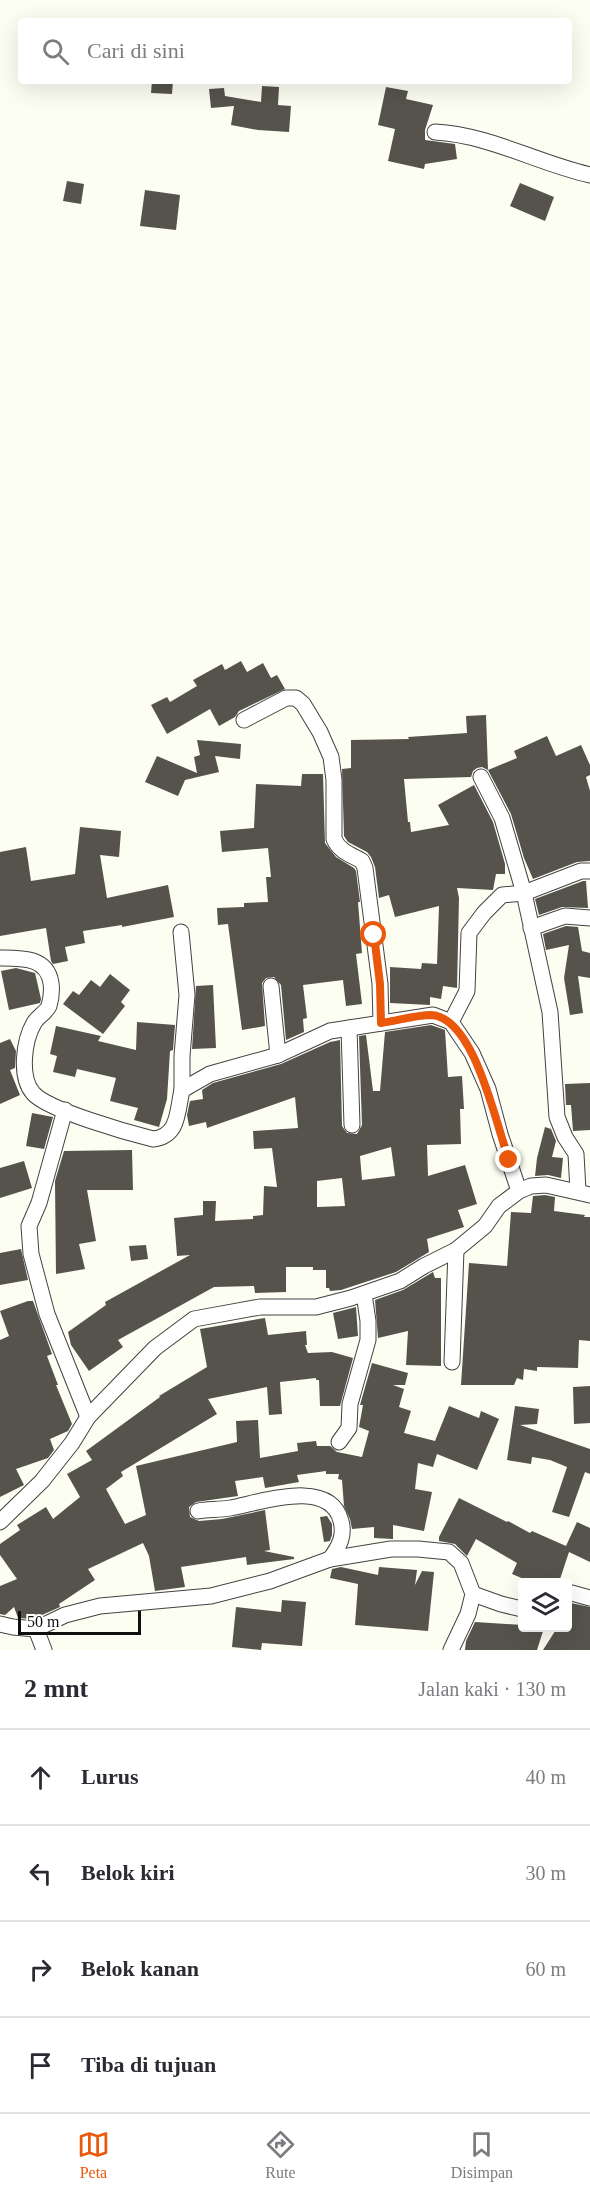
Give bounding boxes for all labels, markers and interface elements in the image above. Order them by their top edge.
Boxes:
search box [18,18,572,84]
icon: search [39,35,72,68]
text: Cari di sini [87,38,185,63]
route start [360,921,386,947]
route end [495,1146,521,1172]
map controls [518,1578,572,1632]
button: layers [518,1578,572,1632]
scale bar [18,1608,141,1636]
text: 50 m [27,1613,59,1630]
text: 2 mnt [24,1674,88,1703]
text: Jalan kaki · 130 m [418,1678,566,1700]
icon: ahead [24,1761,57,1794]
text: Lurus [81,1764,138,1789]
text: 40 m [525,1766,566,1788]
icon: left [24,1857,57,1890]
text: Belok kiri [81,1860,175,1885]
text: 30 m [525,1862,566,1884]
icon: right [24,1953,57,1986]
text: Belok kanan [81,1956,199,1981]
text: 60 m [525,1958,566,1980]
icon: arrive [24,2049,57,2082]
text: Tiba di tujuan [81,2052,216,2077]
tab: Peta [77,2128,110,2182]
tab: Rute [264,2128,297,2182]
tab: Disimpan [451,2128,513,2182]

